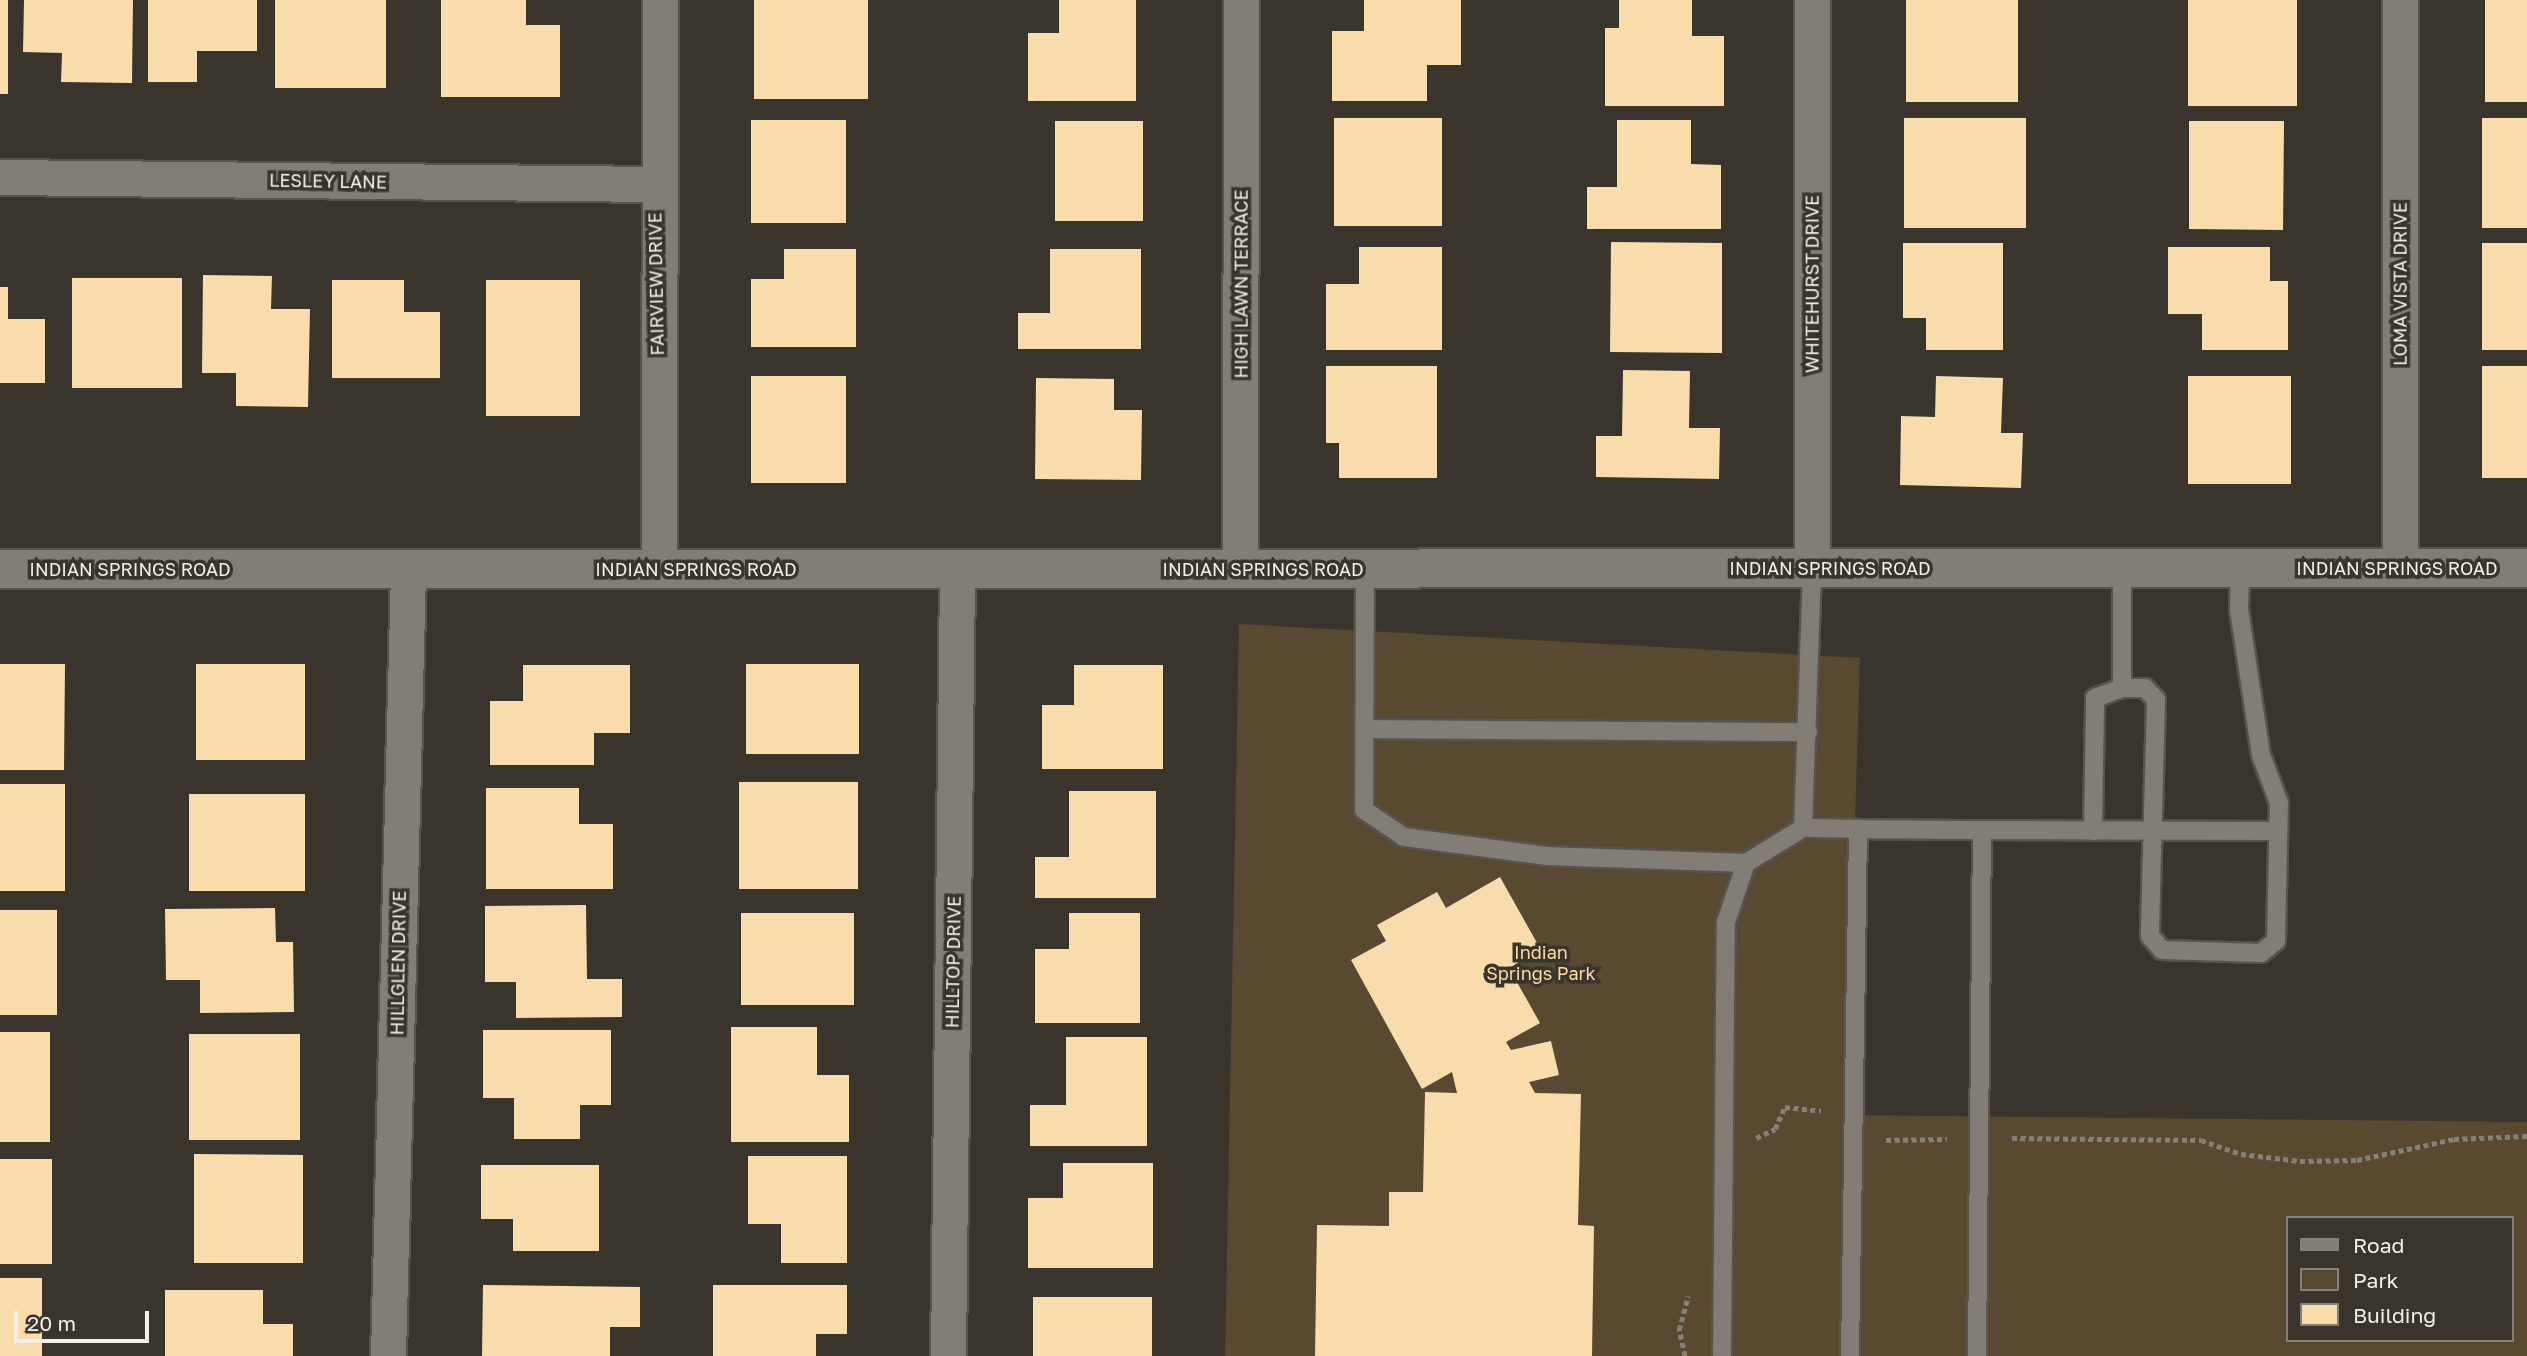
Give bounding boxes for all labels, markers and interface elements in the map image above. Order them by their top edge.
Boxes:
street label: LESLEY LANE [269,169,387,193]
street label: HIGH LAWN TERRACE [1230,190,1252,378]
street label: WHITEHURST DRIVE [1801,195,1823,373]
street label: LOMA VISTA DRIVE [2389,202,2411,366]
street label: FAIRVIEW DRIVE [644,212,668,356]
street label: INDIAN SPRINGS ROAD [1729,557,1931,579]
street label: INDIAN SPRINGS ROAD [2296,557,2498,579]
street label: INDIAN SPRINGS ROAD [29,558,231,580]
street label: INDIAN SPRINGS ROAD [595,558,797,580]
street label: INDIAN SPRINGS ROAD [1162,558,1364,580]
street label: HILLGLEN DRIVE [386,890,410,1036]
street label: HILLTOP DRIVE [941,896,965,1028]
park label: Indian Springs Park [1486,942,1596,984]
legend [2286,1216,2513,1342]
text: Road [2353,1232,2404,1258]
text: Park [2353,1267,2398,1293]
scale bar [18,1296,152,1340]
text: Building [2353,1302,2436,1328]
text: 20 m [27,1310,76,1336]

